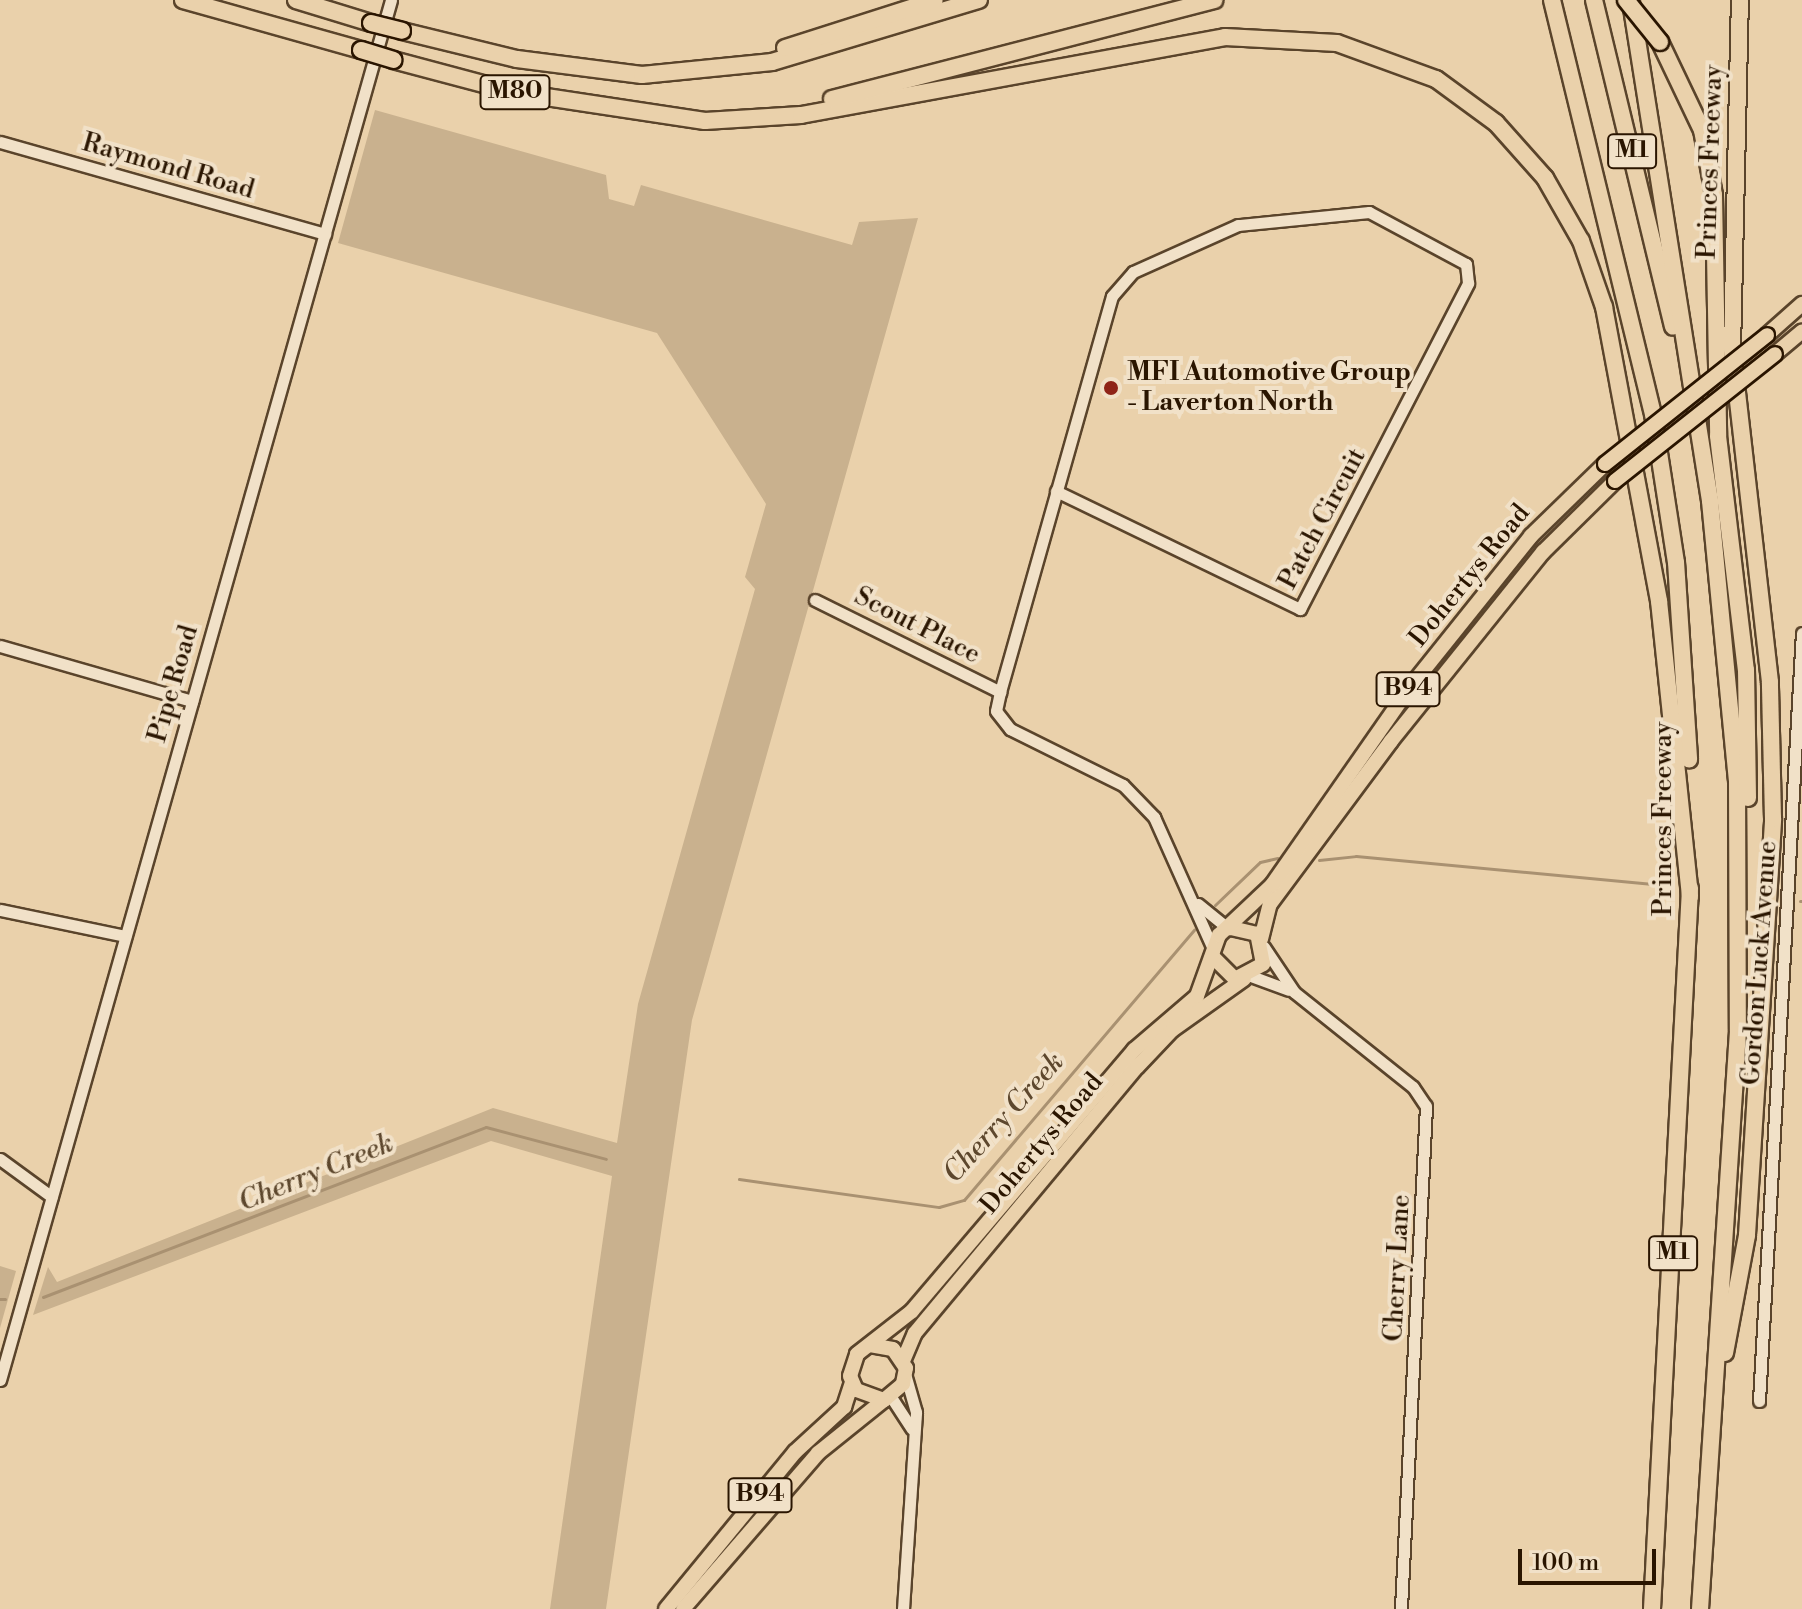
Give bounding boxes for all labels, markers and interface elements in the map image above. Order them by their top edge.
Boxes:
street label: Princes Freeway [1692,64,1730,260]
road number: M80 [479,72,551,112]
street label: Raymond Road [78,128,258,206]
road number: M1 [1606,131,1658,171]
place label: MFI Automotive Group - Laverton North [1127,357,1411,418]
marker: MFI Automotive Group - Laverton North [1102,379,1120,397]
street label: Patch Circuit [1273,443,1373,595]
street label: Dohertys Road [1403,498,1537,654]
street label: Scout Place [849,581,985,671]
street label: Pipe Road [142,622,206,746]
road number: B94 [1374,669,1442,709]
street label: Princes Freeway [1648,722,1680,916]
street label: Gordon Luck Avenue [1736,840,1784,1086]
water label: Cherry Creek [937,1046,1071,1190]
street label: Dohertys Road [974,1067,1110,1221]
water label: Cherry Creek [234,1127,398,1219]
street label: Cherry Lane [1379,1194,1417,1342]
road number: M1 [1647,1233,1699,1273]
road number: B94 [726,1475,794,1515]
scale bar [1522,1533,1660,1583]
text: 100 m [1532,1548,1599,1578]

